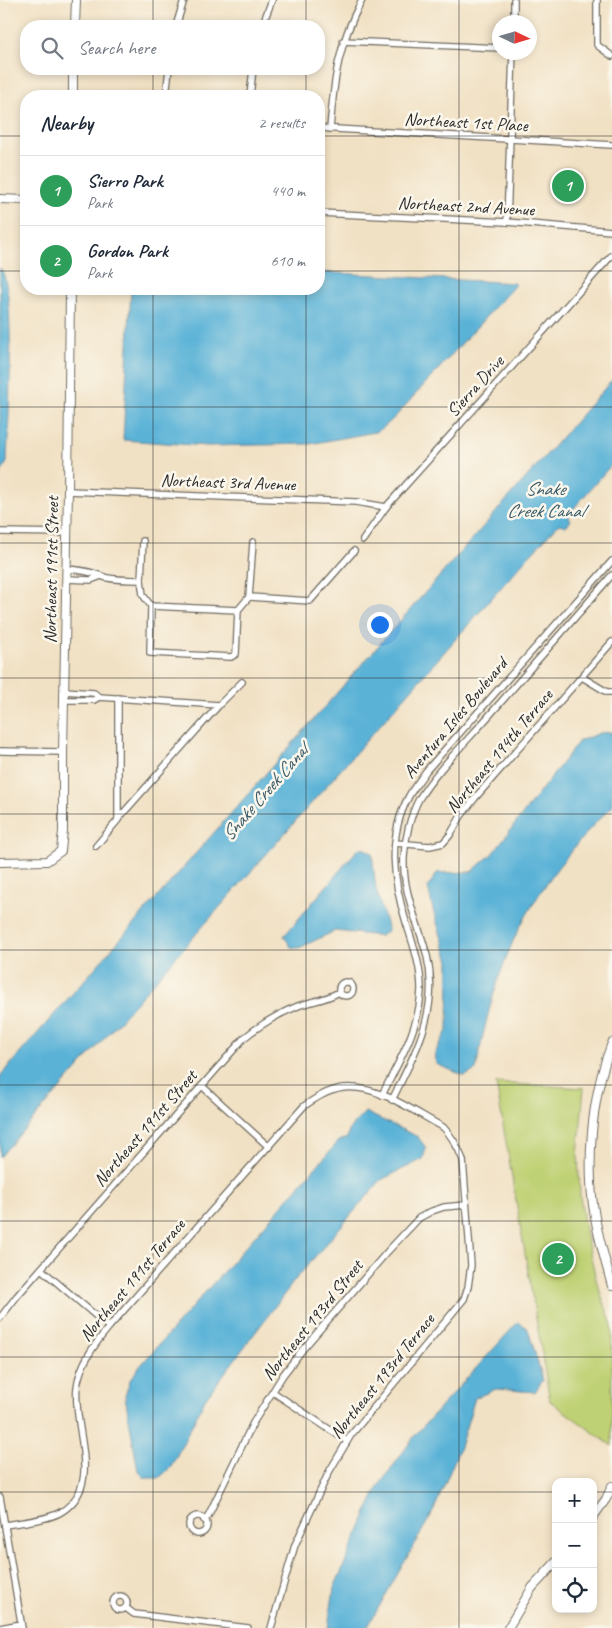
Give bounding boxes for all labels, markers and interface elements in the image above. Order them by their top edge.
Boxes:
north arrow [492,15,537,60]
search box [20,20,325,75]
icon: search [38,34,66,62]
text: Search here [78,36,155,60]
street label: Northeast 1st Place [404,108,529,136]
text: Nearby [40,110,93,136]
text: 2 results [258,113,305,133]
pin: 1 [552,167,584,205]
text: Sierro Park [87,169,163,193]
text: 1 [52,181,60,201]
text: 440 m [271,181,305,201]
street label: Northeast 2nd Avenue [397,191,536,221]
text: Park [87,193,112,213]
text: Gordon Park [87,239,168,263]
text: 2 [52,251,60,271]
text: 610 m [271,251,305,271]
text: Park [87,263,112,283]
street label: Sierra Drive [442,350,509,421]
street label: Northeast 3rd Avenue [160,469,297,495]
water label: Snake Creek Canal [507,477,590,523]
street label: Northeast 191st Street [39,494,63,644]
your location [367,612,393,638]
street label: Aventura Isles Boulevard [398,651,514,783]
street label: Northeast 194th Terrace [441,684,558,817]
water label: Snake Creek Canal [216,735,317,846]
street label: Northeast 191st Street [88,1064,203,1191]
street label: Northeast 191st Terrace [74,1213,190,1346]
pin: 2 [542,1240,574,1278]
street label: Northeast 193rd Street [257,1254,369,1385]
street label: Northeast 193rd Terrace [325,1308,440,1443]
map controls [552,1478,597,1613]
button: + [552,1478,597,1523]
button: − [552,1523,597,1568]
button: locate [552,1568,597,1613]

